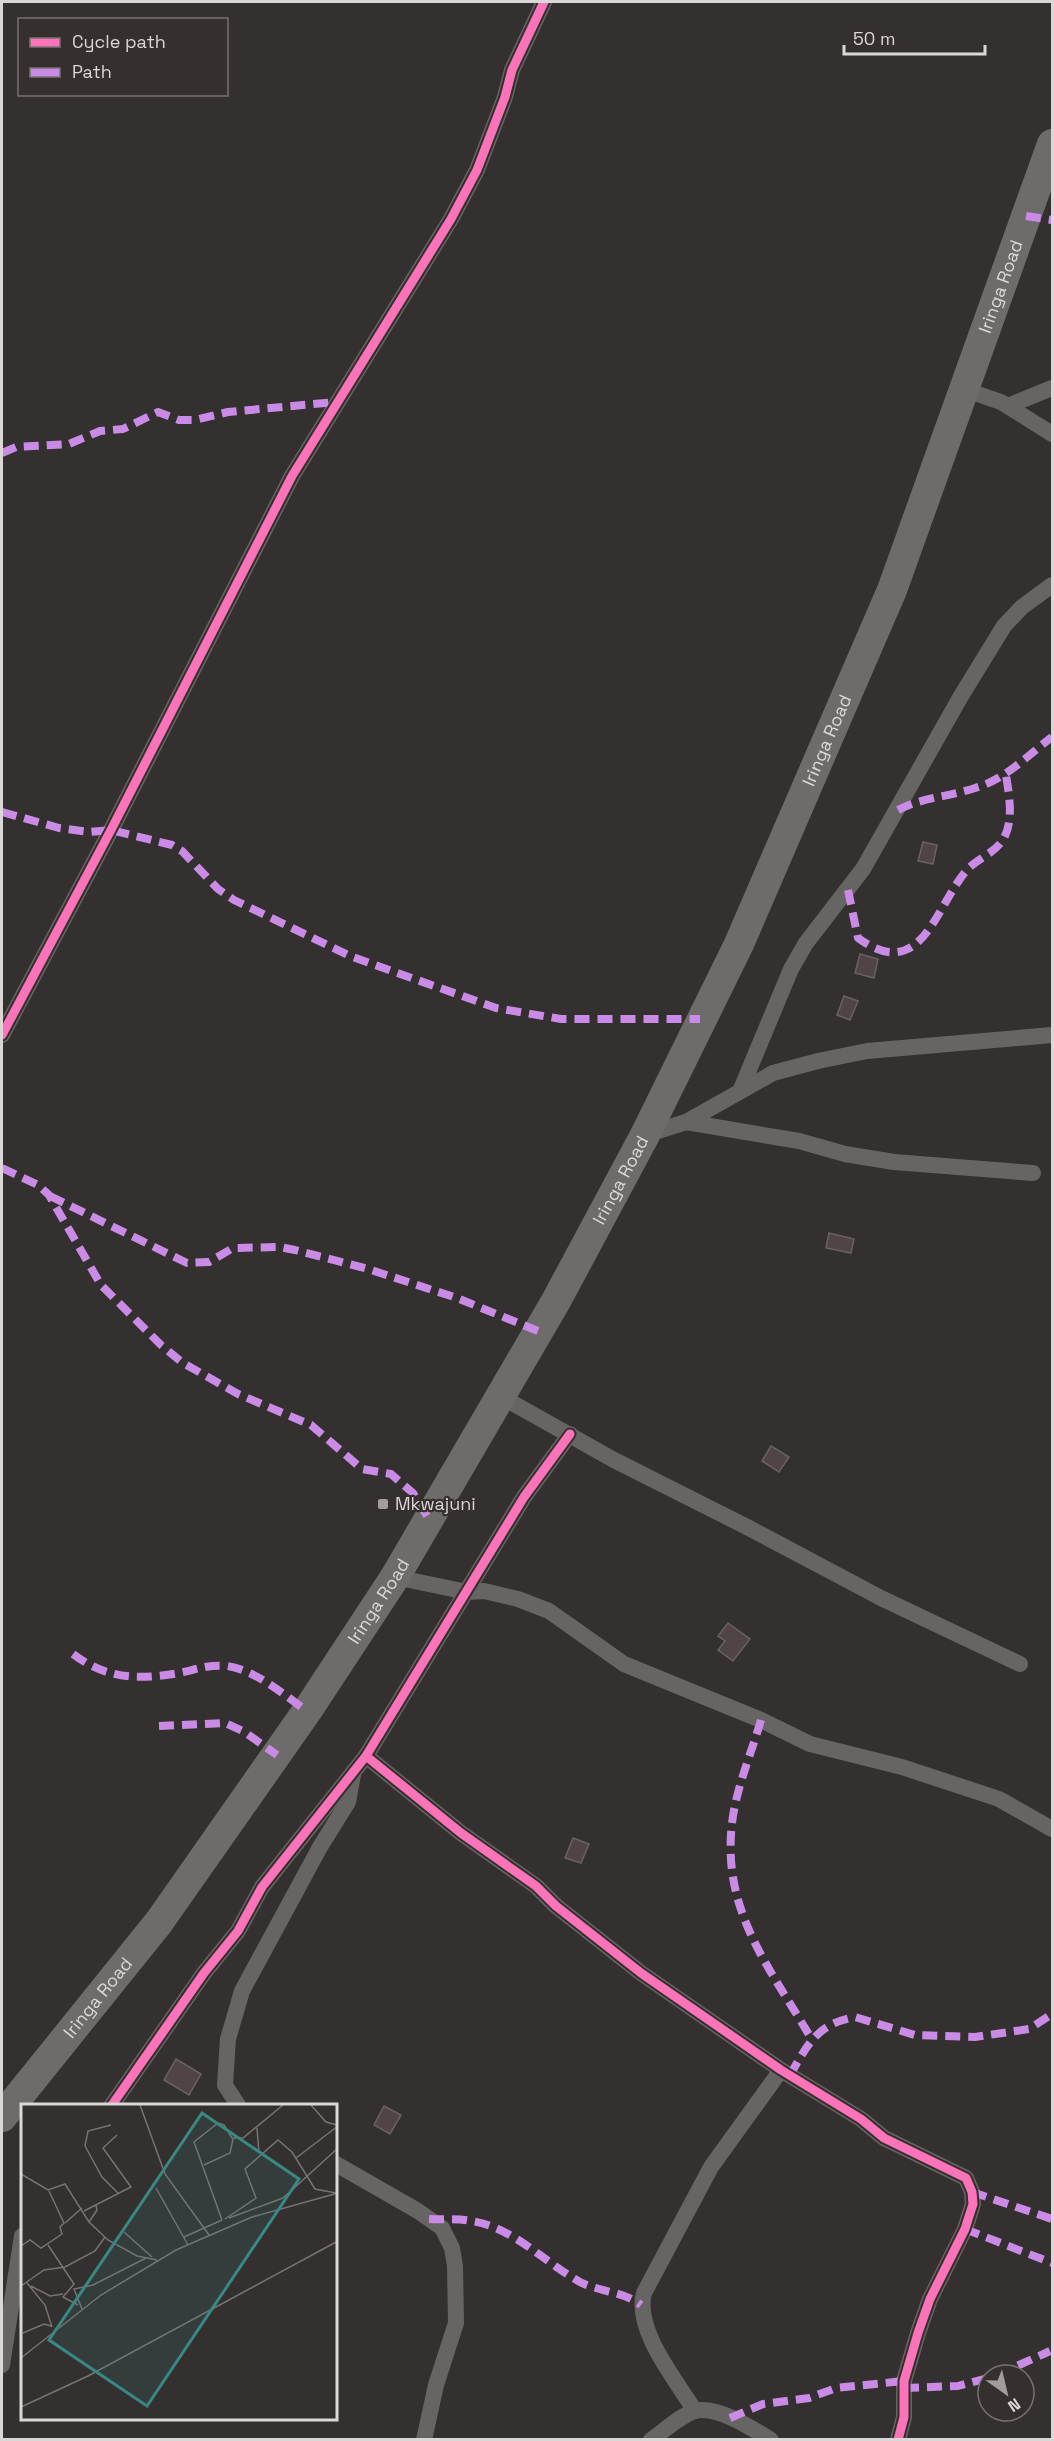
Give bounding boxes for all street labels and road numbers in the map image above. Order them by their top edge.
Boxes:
street label: Iringa Road [973,237,1028,336]
street label: Iringa Road [797,691,856,789]
street label: Iringa Road [587,1132,653,1228]
street label: Iringa Road [342,1554,414,1648]
street label: Iringa Road [58,1952,137,2043]

